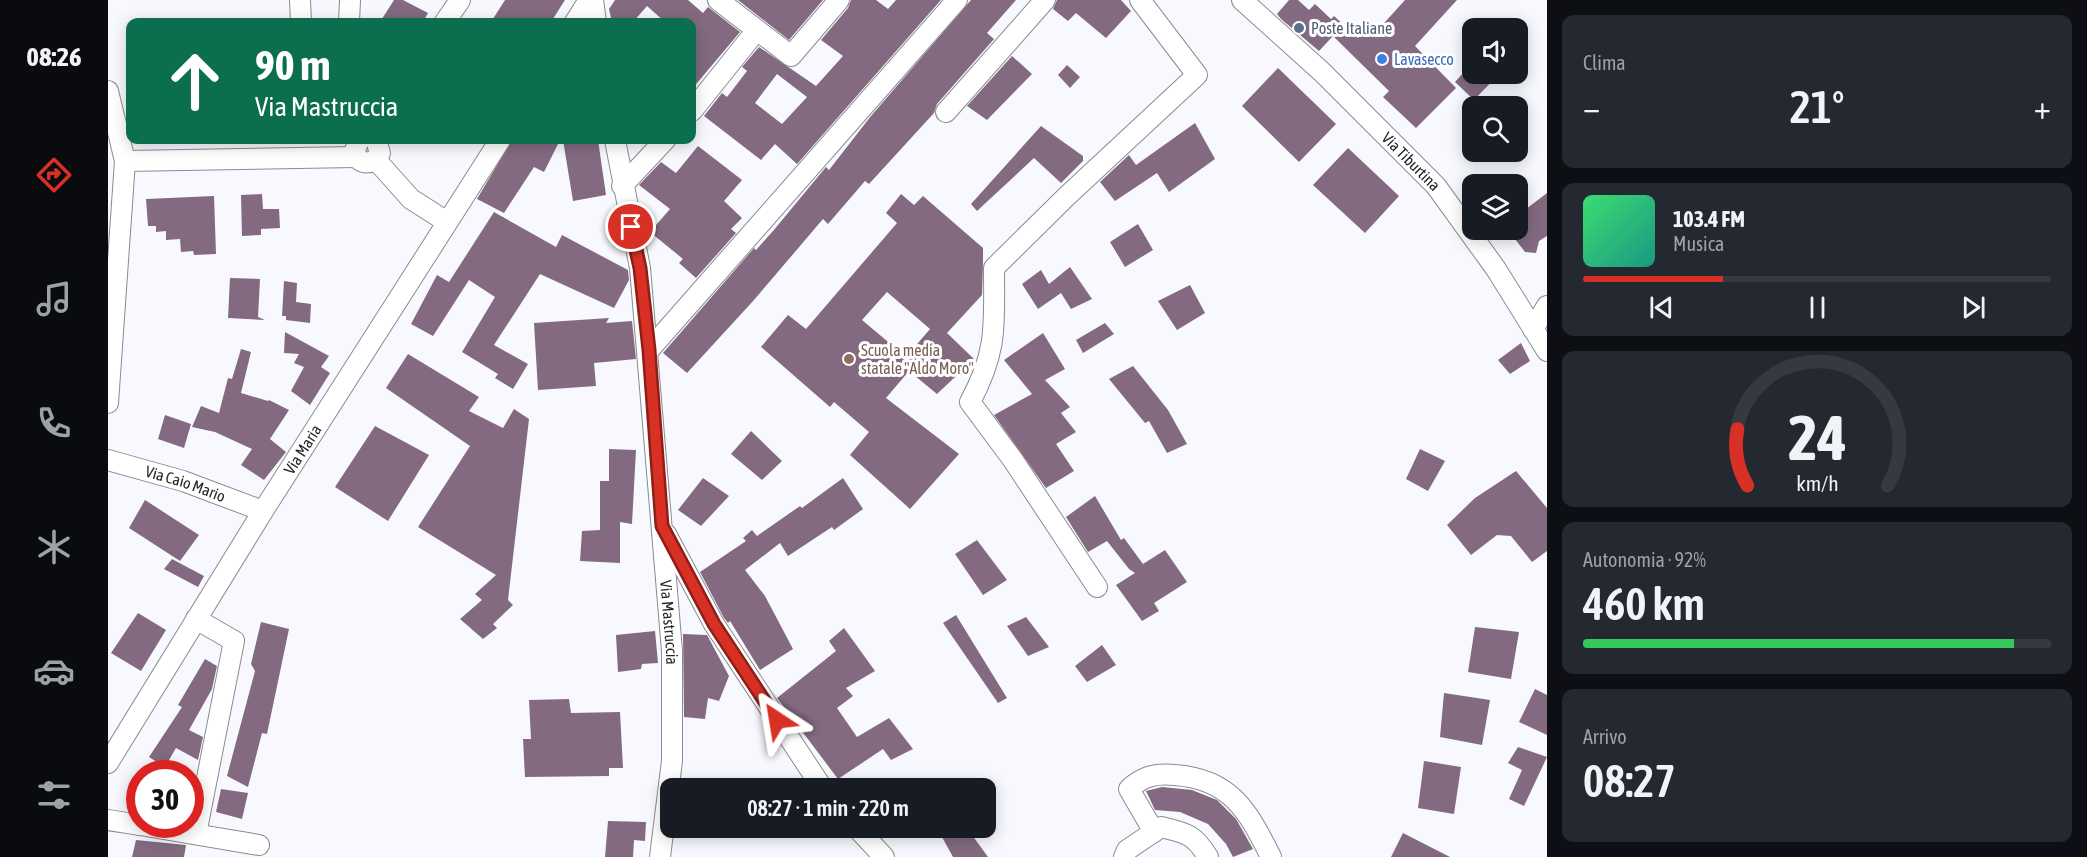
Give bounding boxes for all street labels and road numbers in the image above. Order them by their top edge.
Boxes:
street label: Via Tiburtina [1378,128,1444,194]
street label: Via Maria [280,421,325,477]
street label: Via Caio Mario [143,462,228,505]
street label: Via Mastruccia [657,579,681,665]

